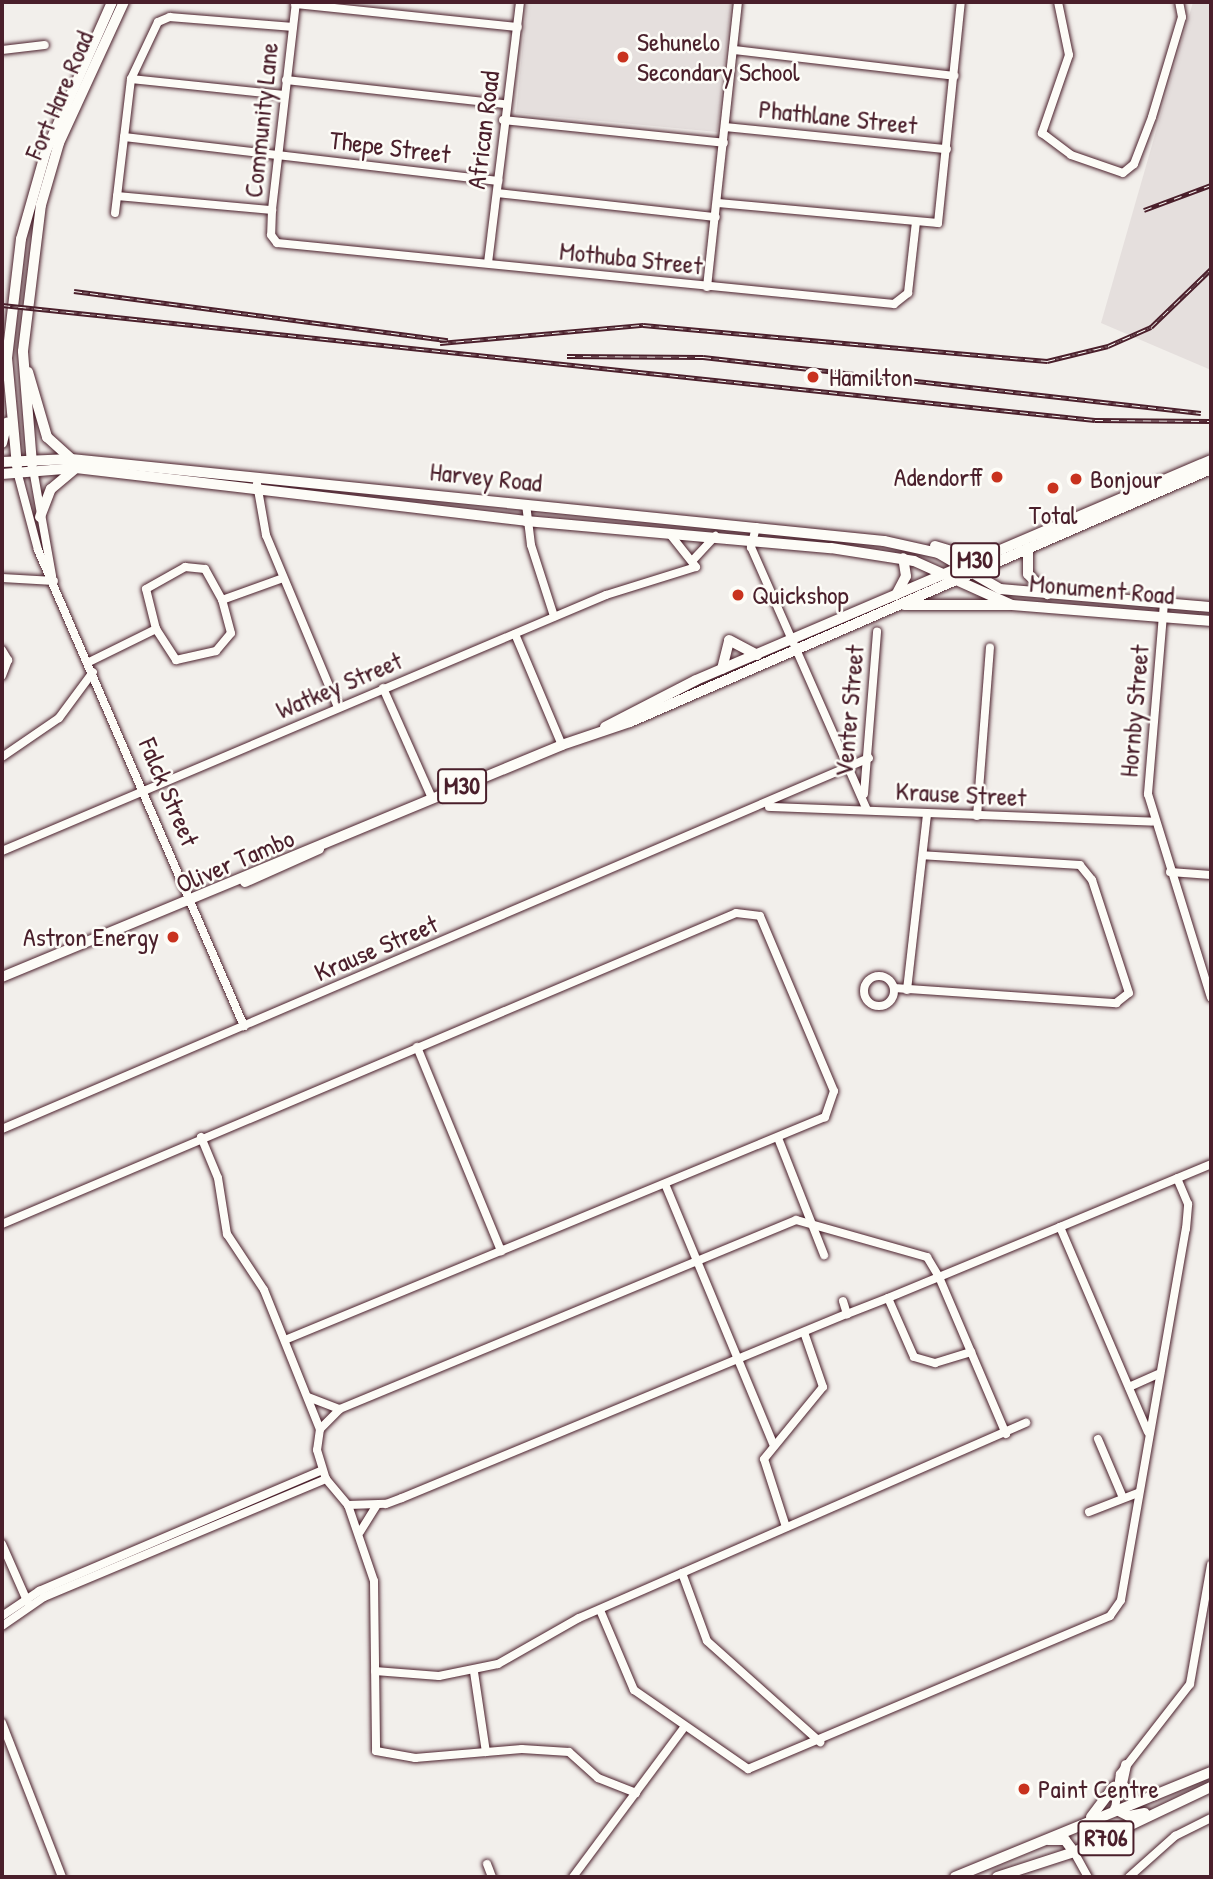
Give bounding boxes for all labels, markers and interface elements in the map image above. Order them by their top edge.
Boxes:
street label: Fort Hare Road [18,26,100,164]
place label: Sehunelo Secondary School [637,26,800,88]
street label: Community Lane [237,41,285,199]
marker: Sehunelo Secondary School [615,49,631,65]
street label: African Road [460,69,506,191]
street label: Phathlane Street [757,93,919,141]
street label: Thepe Street [328,124,452,170]
street label: Mothuba Street [558,235,704,281]
place label: Hamilton [829,361,913,393]
marker: Hamilton [803,367,823,387]
street label: Harvey Road [428,456,544,498]
place label: Adendorff [894,461,983,493]
place label: Bonjour [1090,463,1162,495]
marker: Adendorff [989,469,1005,485]
marker: Bonjour [1068,471,1084,487]
marker: Total [1045,480,1061,496]
place label: Total [1029,499,1077,531]
road number: M30 [949,540,1001,580]
street label: Monument Road [1028,567,1176,611]
place label: Quickshop [752,579,849,611]
marker: Quickshop [730,587,746,603]
street label: Venter Street [828,644,870,778]
street label: Hornby Street [1113,644,1155,778]
street label: Watkey Street [271,645,407,725]
street label: Falck Street [132,733,206,851]
road number: M30 [436,766,488,806]
street label: Krause Street [895,775,1027,813]
street label: Oliver Tambo [171,822,299,900]
street label: Krause Street [310,908,442,988]
place label: Astron Energy [23,921,159,953]
marker: Astron Energy [165,929,181,945]
place label: Paint Centre [1038,1773,1159,1805]
marker: Paint Centre [1016,1781,1032,1797]
road number: R706 [1076,1817,1136,1858]

